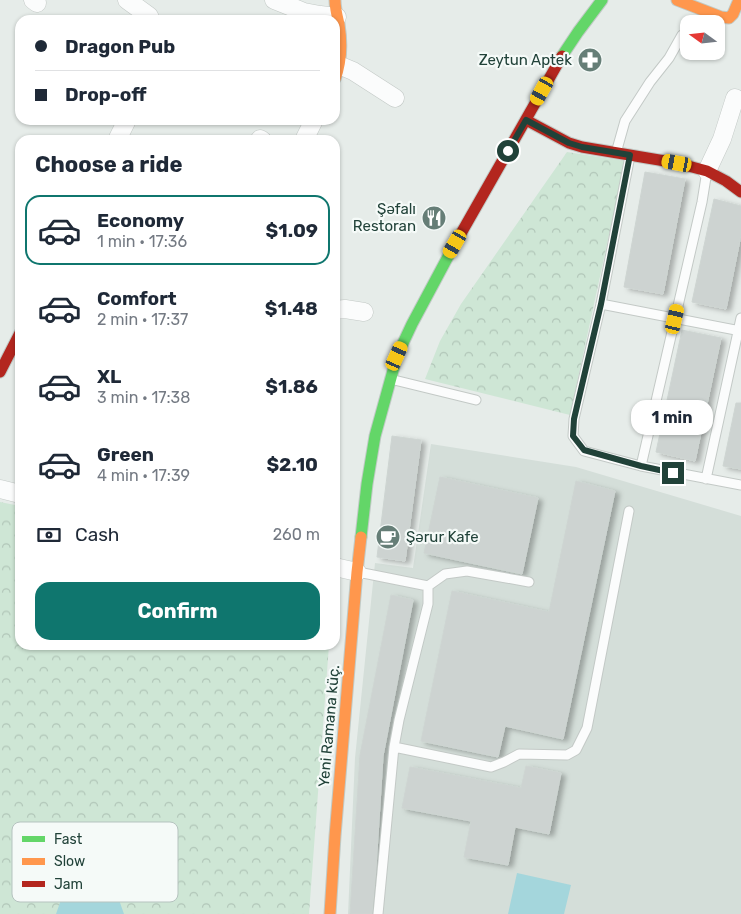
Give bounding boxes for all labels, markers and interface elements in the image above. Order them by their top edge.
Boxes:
north arrow [680,15,725,60]
map controls [680,15,725,60]
text: Dragon Pub [65,35,175,58]
pharmacy icon: Zeytun Aptek [577,47,603,73]
place label: Zeytun Aptek [479,51,572,69]
car [528,74,555,108]
text: Drop-off [65,83,147,106]
route start [497,140,519,162]
text: Choose a ride [35,151,182,178]
car [660,153,693,173]
place label: Şəfalı Restoran [353,200,416,235]
restaurant icon: Şəfalı Restoran [421,205,447,231]
icon: car [37,208,82,253]
text: Economy [97,209,184,232]
text: $1.09 [266,219,318,242]
car [441,227,468,261]
text: 1 min · 17:36 [97,232,187,251]
icon: car [37,286,82,331]
text: Comfort [97,287,177,310]
text: $1.48 [265,297,318,320]
car [664,303,685,335]
text: 2 min · 17:37 [97,310,188,329]
car [384,339,409,373]
icon: car [37,364,82,409]
text: XL [97,365,121,388]
text: $1.86 [265,375,318,398]
text: 3 min · 17:38 [97,388,190,407]
callout: 1 min [632,400,714,436]
text: 1 min [652,408,692,427]
icon: car [37,442,82,487]
text: Green [97,443,154,466]
text: $2.10 [266,453,318,476]
route end [662,462,684,484]
text: 4 min · 17:39 [97,466,190,485]
icon: cash [35,521,63,549]
text: Cash [75,523,119,546]
cafe icon: Şərur Kafe [375,524,401,550]
text: 260 m [273,525,320,544]
place label: Şərur Kafe [406,528,479,546]
button: Confirm [35,582,320,640]
street label: Yeni Ramana küç. [315,664,343,788]
legend [12,822,178,902]
text: Fast [54,831,83,848]
text: Slow [54,853,85,870]
text: Jam [54,876,83,893]

